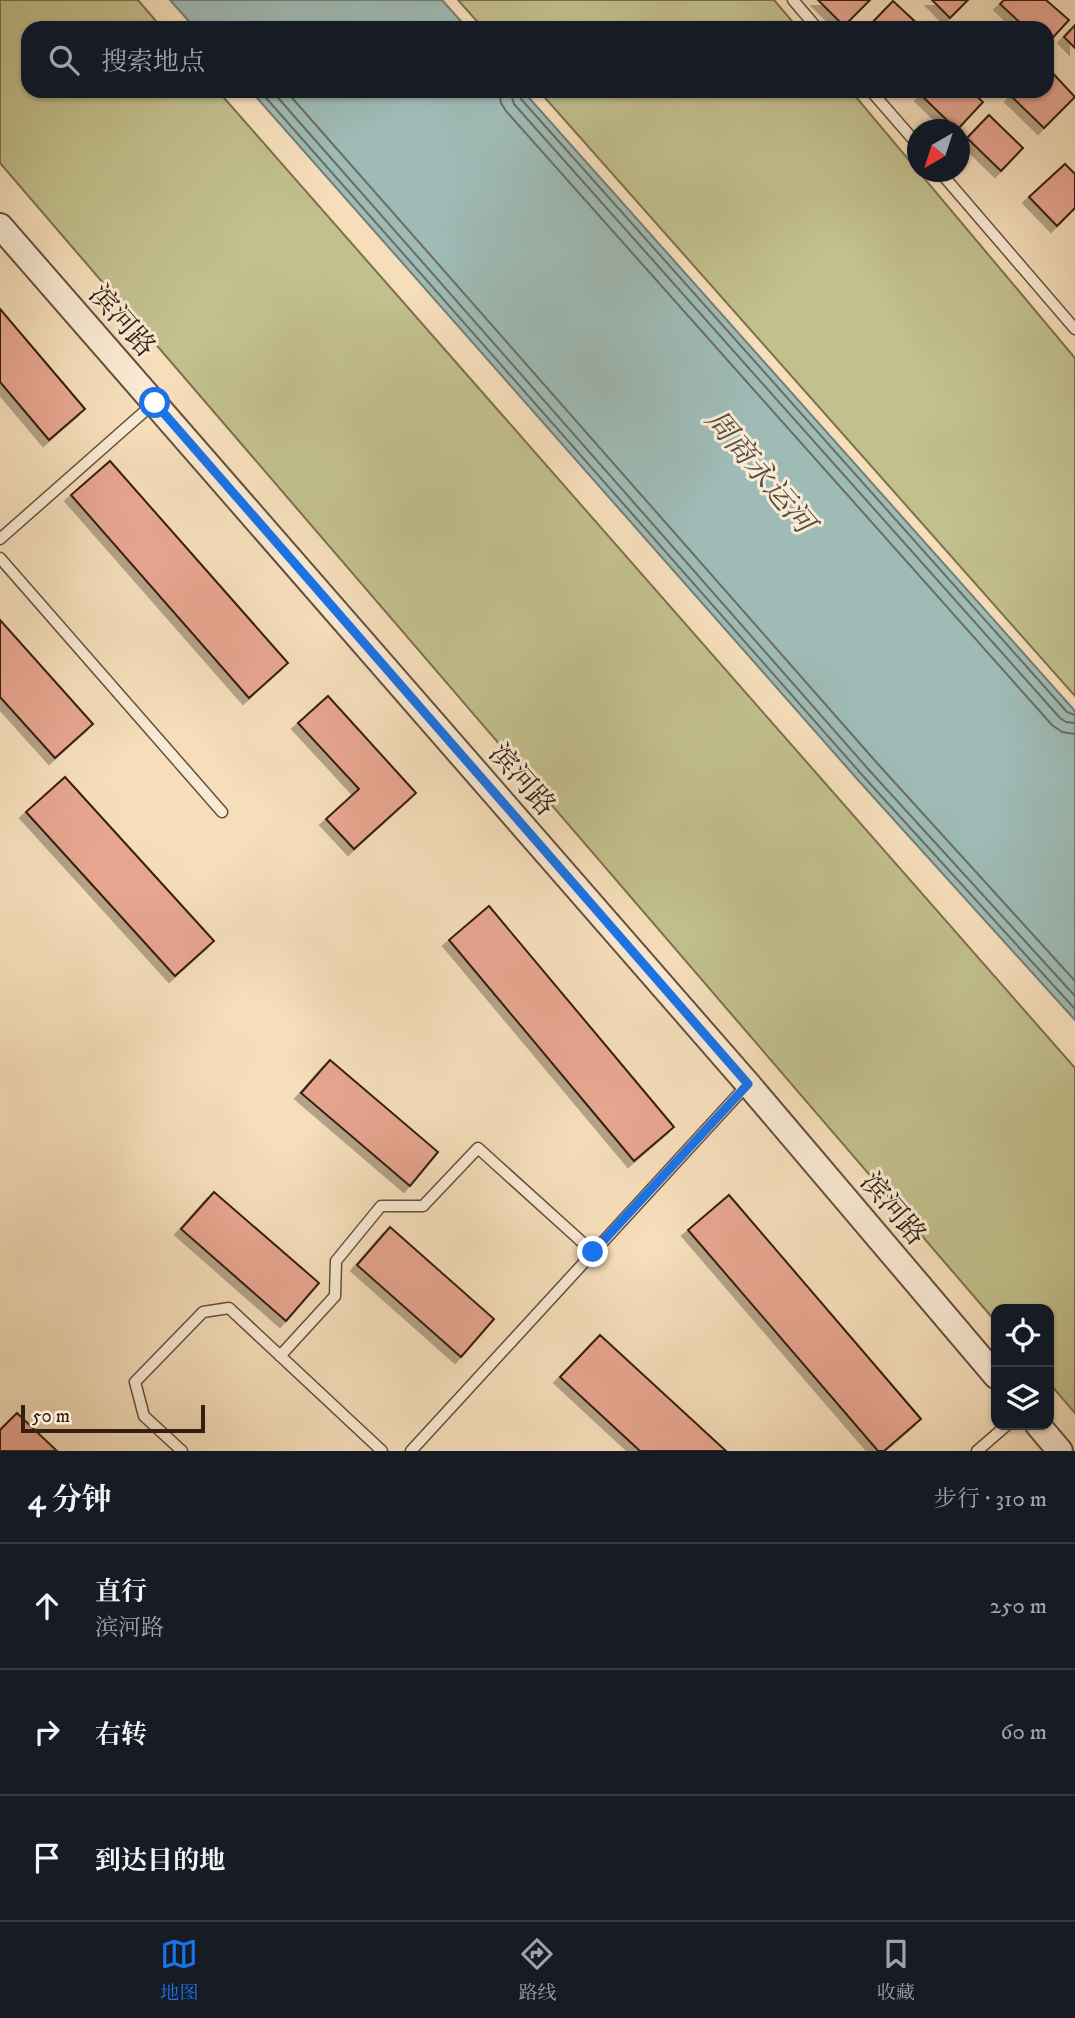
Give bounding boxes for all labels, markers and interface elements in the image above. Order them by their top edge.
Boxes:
search box [21,21,1054,98]
icon: search [45,41,83,79]
text: 搜索地点 [101,46,205,79]
north arrow [907,119,970,182]
street label: 滨河路 [81,278,163,364]
route start [139,387,170,418]
water label: 周商永运河 [697,403,825,545]
street label: 滨河路 [481,737,563,823]
street label: 滨河路 [853,1166,933,1252]
route end [577,1236,608,1267]
map controls [991,1304,1054,1430]
button: locate [991,1304,1054,1367]
button: layers [991,1367,1054,1430]
scale bar [21,1402,205,1434]
text: 50 m [32,1405,70,1428]
text: 4 分钟 [28,1482,112,1519]
text: 步行 · 310 m [934,1485,1047,1514]
text: 直行 [95,1576,147,1609]
icon: ahead [28,1587,66,1625]
text: 250 m [990,1592,1047,1621]
text: 滨河路 [95,1614,164,1643]
icon: right [28,1713,66,1751]
text: 60 m [1000,1718,1047,1747]
text: 右转 [95,1719,147,1752]
icon: arrive [28,1839,66,1877]
text: 到达目的地 [95,1845,225,1878]
tab: 地图 [160,1935,198,2005]
tab: 路线 [518,1935,557,2005]
tab: 收藏 [877,1935,915,2005]

